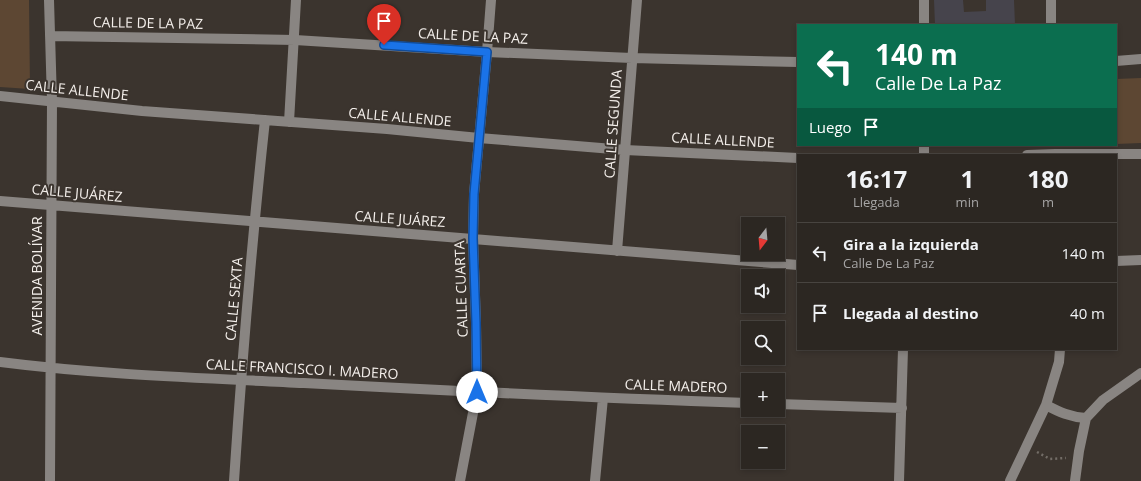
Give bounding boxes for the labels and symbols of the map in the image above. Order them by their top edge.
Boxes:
pin [367,4,401,45]
street label: CALLE DE LA PAZ [93,12,203,33]
street label: CALLE DE LA PAZ [417,23,529,48]
street label: CALLE SEGUNDA [599,69,626,179]
street label: CALLE ALLENDE [25,75,129,104]
street label: CALLE ALLENDE [348,103,452,130]
street label: CALLE ALLENDE [671,127,775,152]
street label: CALLE JUÁREZ [31,179,123,206]
street label: CALLE JUÁREZ [354,206,446,231]
street label: AVENIDA BOLÍVAR [27,216,46,336]
north arrow [741,217,785,261]
street label: CALLE CUARTA [449,240,472,338]
street label: CALLE SEXTA [220,256,247,342]
street label: CALLE FRANCISCO I. MADERO [205,354,399,383]
position arrow [456,371,498,413]
street label: CALLE MADERO [624,374,728,397]

